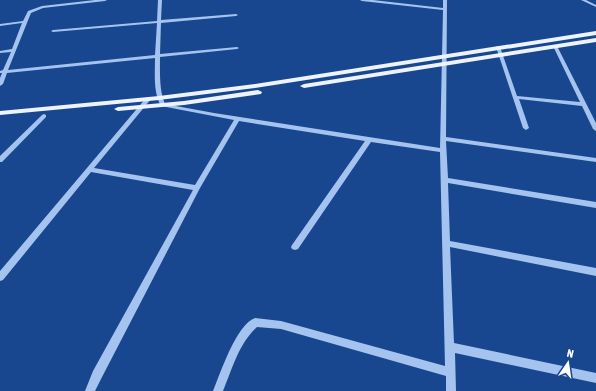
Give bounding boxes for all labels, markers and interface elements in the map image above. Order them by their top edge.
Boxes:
north arrow [548,343,588,383]
text: N [566,347,575,360]

